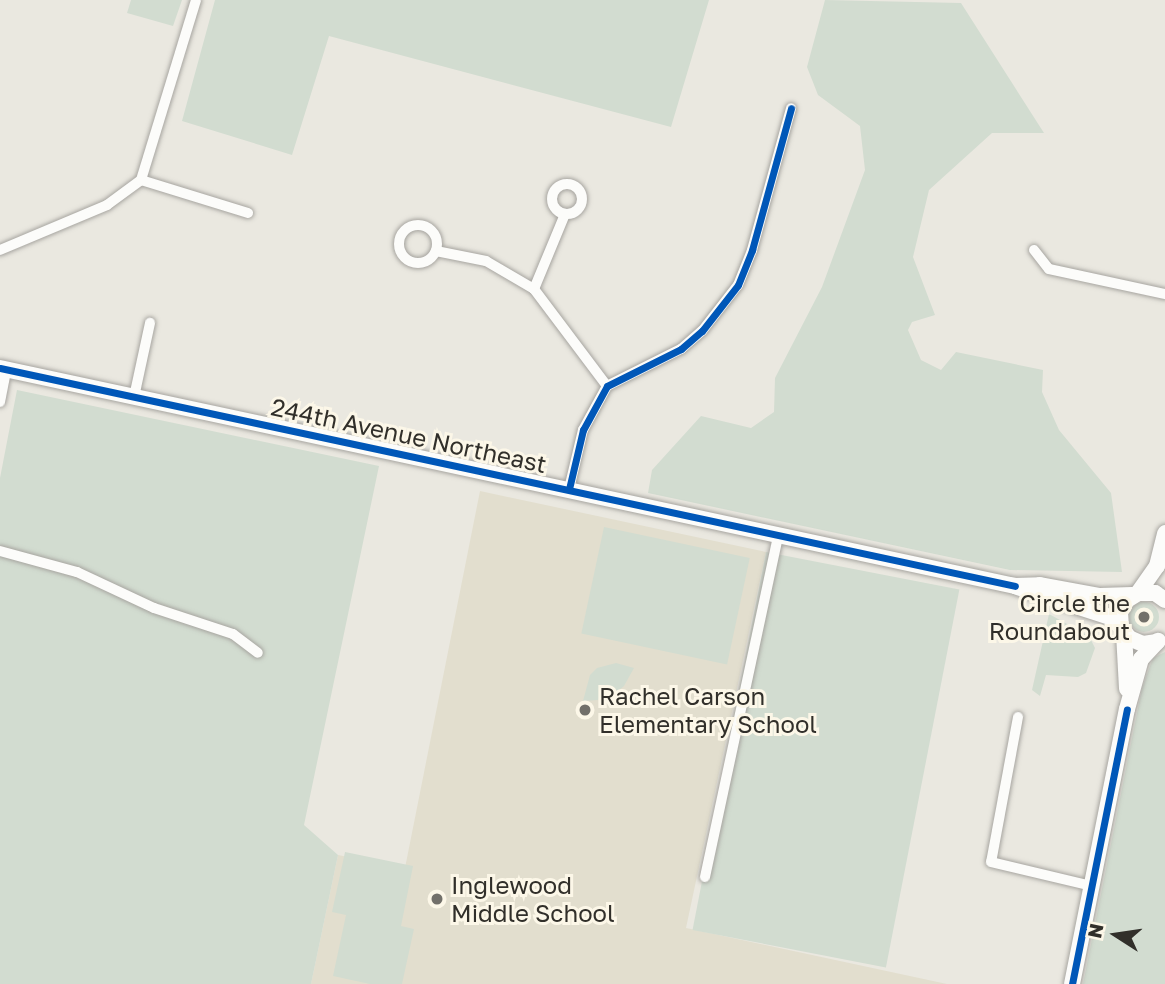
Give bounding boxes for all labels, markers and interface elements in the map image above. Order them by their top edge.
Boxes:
street label: 244th Avenue Northeast [269,392,549,478]
place label: Circle the Roundabout [989,589,1130,645]
marker: Circle the Roundabout [1136,609,1152,625]
place label: Rachel Carson Elementary School [599,682,817,738]
marker: Rachel Carson Elementary School [577,702,593,718]
place label: Inglewood Middle School [451,871,615,927]
marker: Inglewood Middle School [429,891,445,907]
north arrow [1081,900,1151,970]
text: N [1082,921,1108,940]

